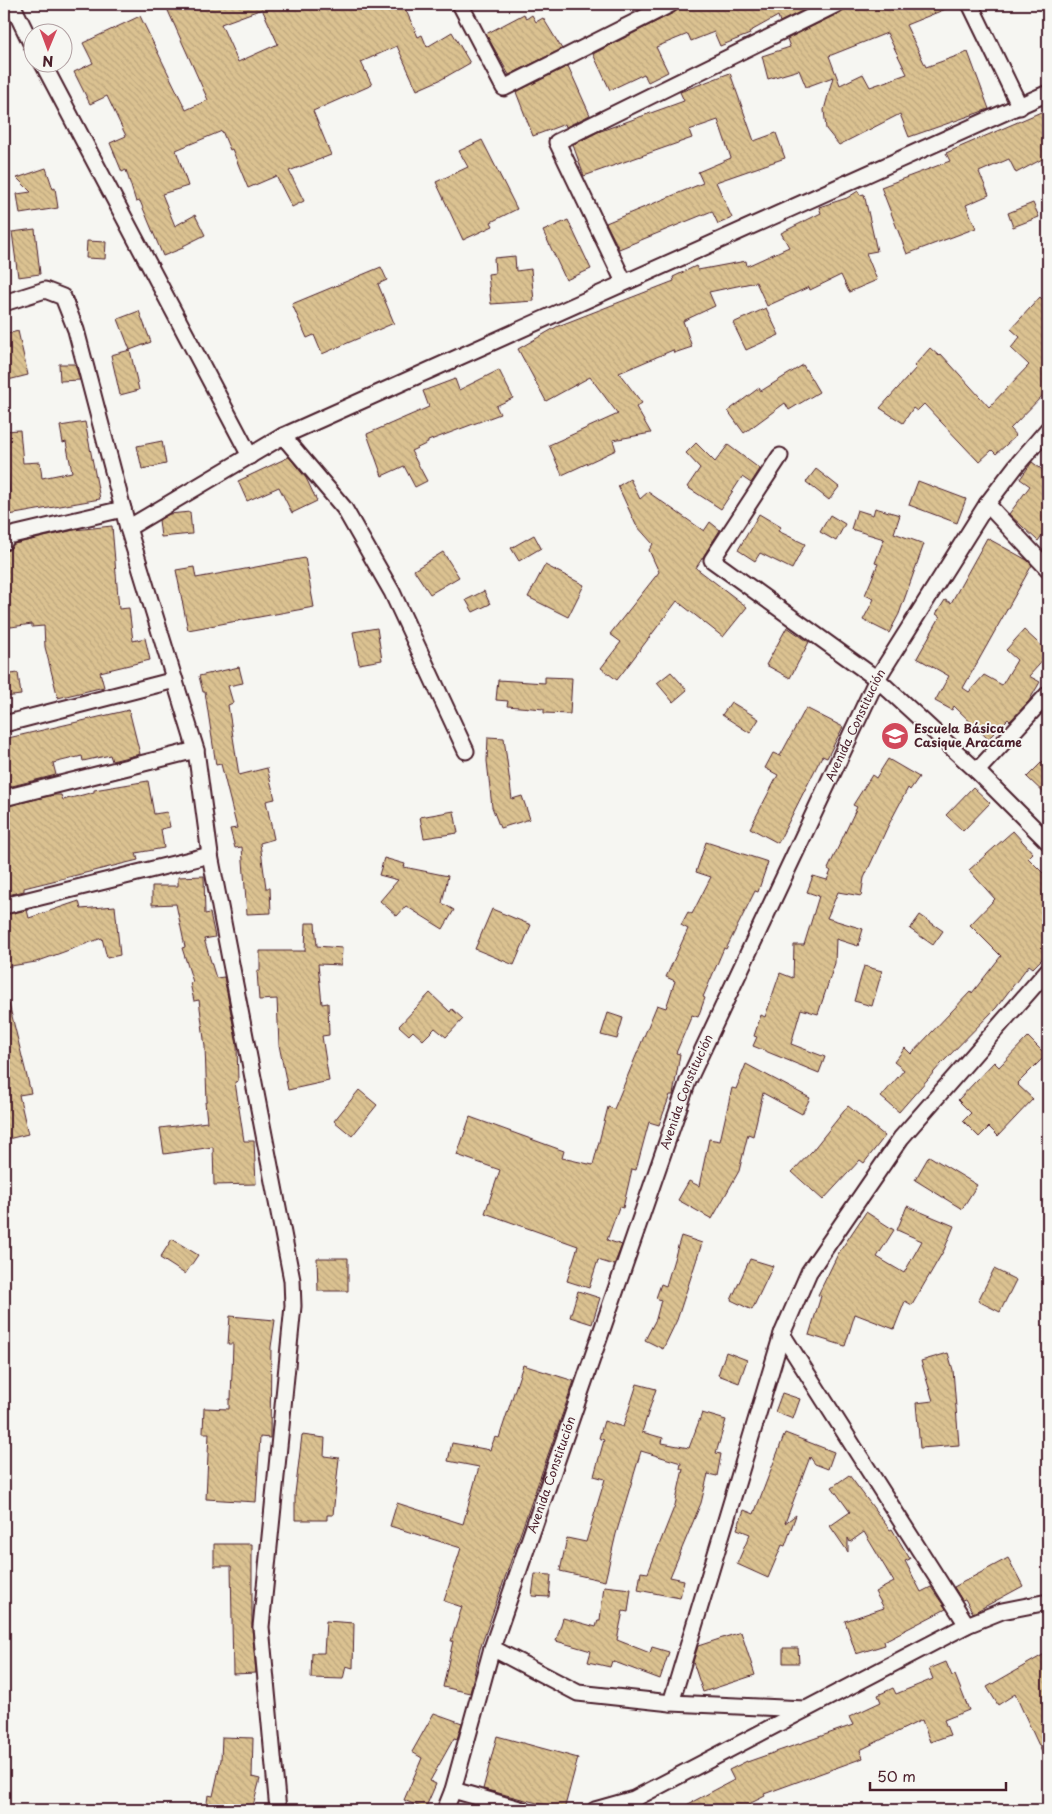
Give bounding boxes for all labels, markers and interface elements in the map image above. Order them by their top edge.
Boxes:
north arrow [22,22,72,72]
text: N [42,51,53,72]
street label: Avenida Constitución [820,665,889,784]
place label: Escuela Básica Casique Aracame [914,719,1022,751]
school or university icon: Escuela Básica Casique Aracame [880,721,910,751]
street label: Avenida Constitución [655,1031,717,1152]
street label: Avenida Constitución [522,1414,579,1535]
scale bar [870,1759,1006,1791]
text: 50 m [877,1764,916,1787]

